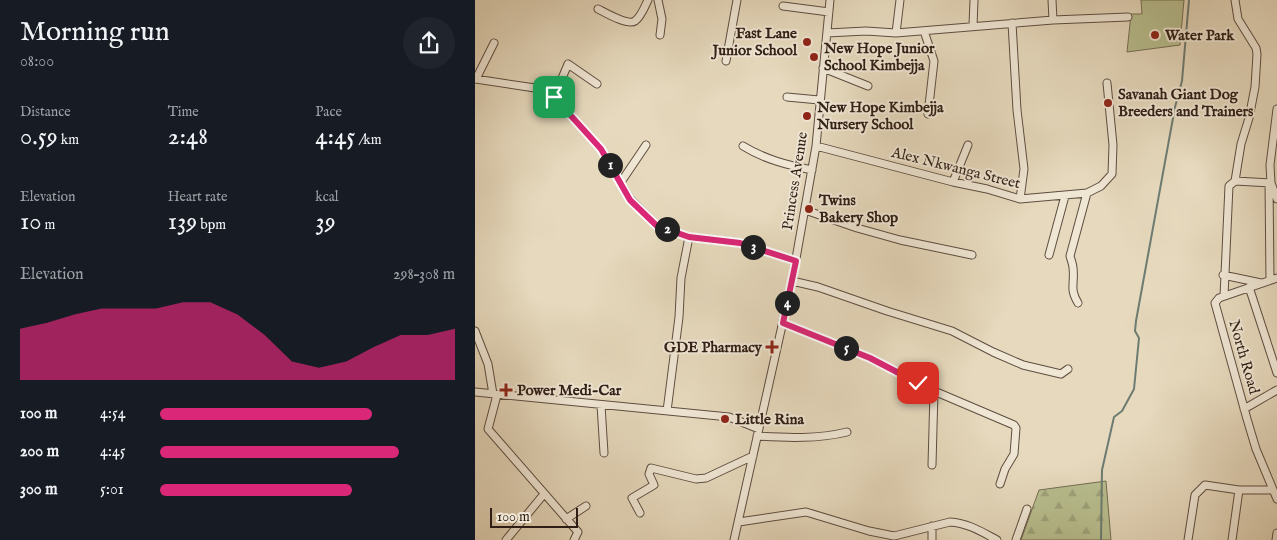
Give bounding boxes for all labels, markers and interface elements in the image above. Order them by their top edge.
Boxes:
text: Morning run [20,15,170,50]
button: share [403,17,455,69]
place label: Fast Lane Junior School [710,24,798,60]
place label: Water Park [1164,26,1235,45]
marker: Water Park [1149,29,1161,41]
marker: Fast Lane Junior School [801,36,813,48]
place label: New Hope Junior School Kimbejja [823,39,935,75]
marker: New Hope Junior School Kimbejja [808,51,820,63]
text: 08:00 [20,52,54,72]
pin [533,76,575,118]
icon: arrive [540,83,568,111]
place label: Savanah Giant Dog Breeders and Trainers [1118,85,1254,121]
marker: Savanah Giant Dog Breeders and Trainers [1102,97,1114,109]
place label: New Hope Kimbejja Nursery School [816,98,944,134]
text: Distance [20,103,71,121]
text: Time [168,103,199,121]
text: Pace [315,103,342,121]
marker: New Hope Kimbejja Nursery School [801,110,813,122]
text: 0.59 [20,121,58,153]
text: 2:48 [168,121,208,153]
text: 4:45 [315,121,355,153]
street label: Princess Avenue [778,130,812,231]
text: km [58,131,79,149]
text: /km [355,131,382,149]
street label: Alex Nkwanga Street [889,143,1022,193]
pin: 1 [597,152,623,178]
text: 1 [608,156,613,174]
text: Elevation [20,188,76,206]
text: Heart rate [168,188,227,206]
text: kcal [315,188,339,206]
place label: Twins Bakery Shop [818,191,898,227]
marker: Twins Bakery Shop [803,203,815,215]
text: 10 [20,206,41,238]
text: 139 [168,206,197,238]
text: 39 [315,206,336,238]
text: m [41,216,55,234]
text: bpm [197,216,226,234]
pin: 2 [655,216,679,242]
text: 2 [664,220,671,238]
pin: 3 [741,234,765,260]
text: 3 [751,238,756,256]
text: Elevation [20,265,83,285]
text: 298–308 m [393,265,455,285]
pin: 4 [775,290,799,316]
text: 4 [784,294,791,312]
street label: North Road [1224,318,1264,397]
pin: 5 [833,336,859,360]
place label: GDE Pharmacy [664,338,763,357]
text: 5 [844,339,849,357]
marker: GDE Pharmacy [766,341,778,353]
pin [897,362,939,404]
icon: check [904,369,932,397]
place label: Power Medi-Car [517,381,622,400]
marker: Power Medi-Car [499,383,513,397]
text: 100 m [20,404,57,424]
text: 4:54 [100,404,126,424]
place label: Little Rina [735,410,804,429]
marker: Little Rina [719,413,731,425]
text: 200 m [20,442,59,462]
text: 4:45 [100,442,126,462]
text: 300 m [20,480,58,500]
text: 5:01 [100,480,124,500]
scale bar [490,505,577,528]
text: 100 m [497,508,530,526]

